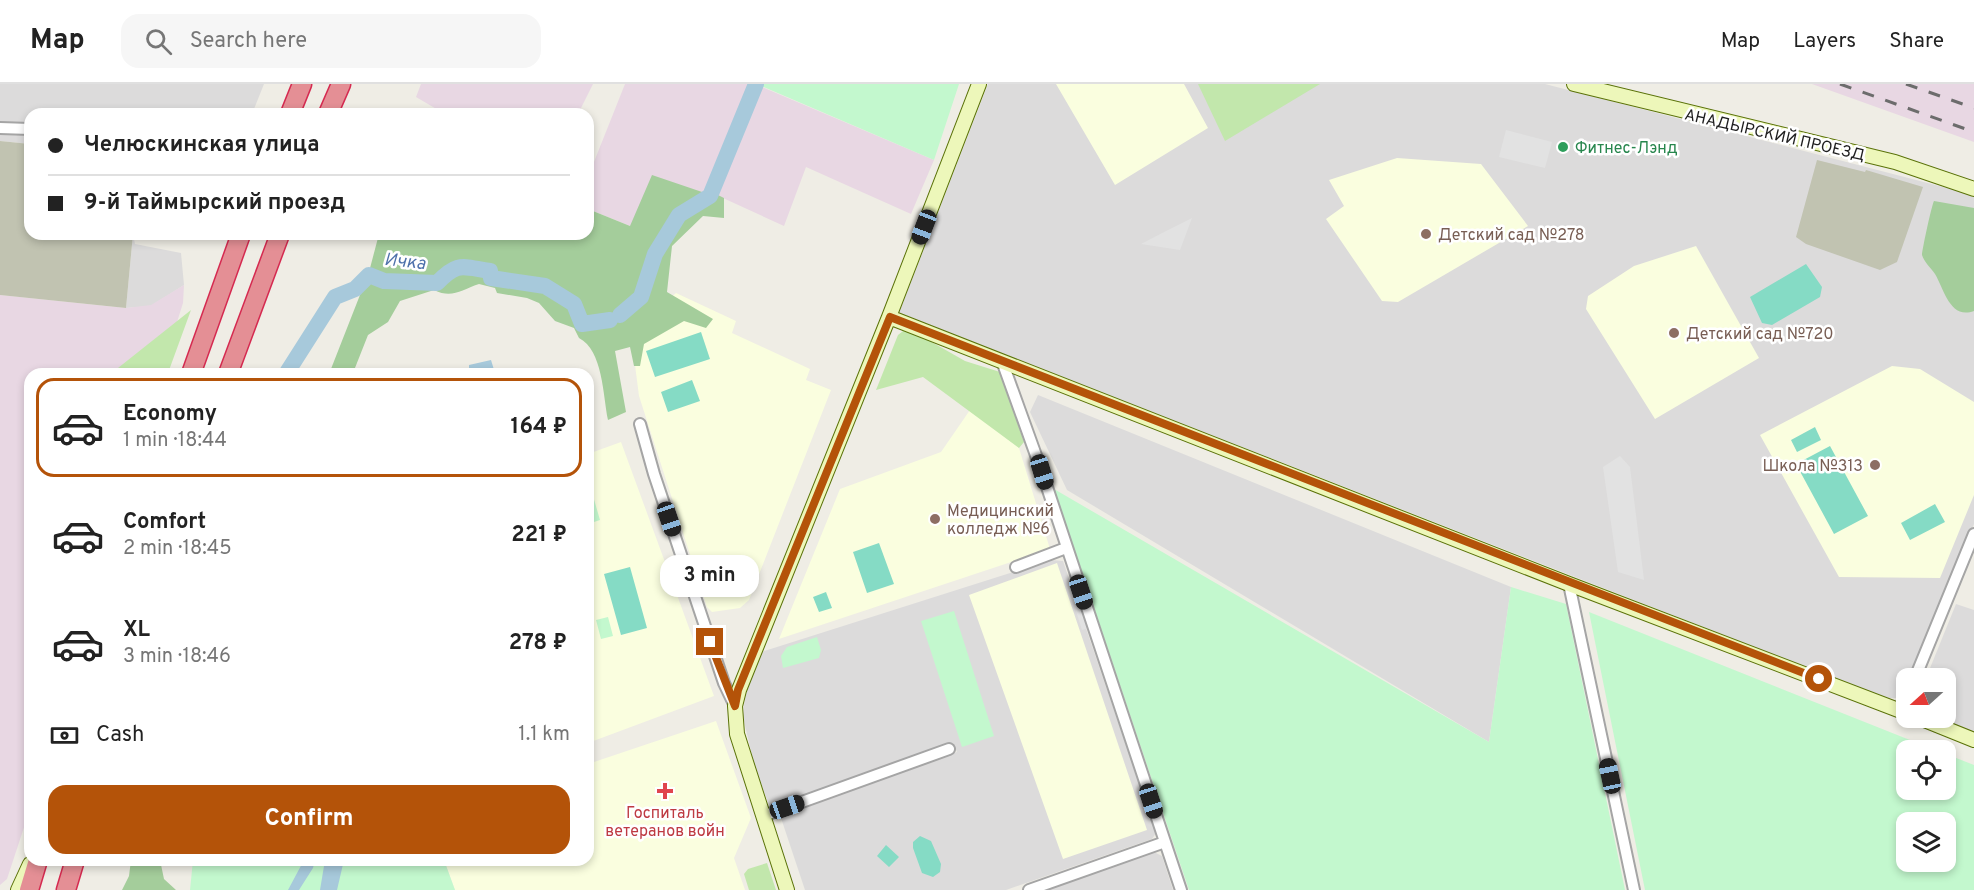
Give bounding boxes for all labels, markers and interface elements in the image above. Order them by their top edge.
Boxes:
search box [121,14,541,68]
text: Map [30,23,85,59]
icon: search [142,25,175,58]
text: Search here [190,28,307,55]
text: Map [1721,28,1760,55]
text: Layers [1793,28,1856,55]
text: Share [1889,28,1944,55]
street label: АНАДЫРСКИЙ ПРОЕЗД [1682,104,1867,166]
text: Челюскинская улица [84,132,319,159]
place label: Фитнес-Лэнд [1575,139,1678,159]
marker: Фитнес-Лэнд [1556,140,1570,154]
text: 9-й Таймырский проезд [84,190,345,217]
car [909,207,939,247]
place label: Детский сад №278 [1438,226,1585,246]
marker: Детский сад №278 [1419,227,1433,241]
water label: Ичка [383,249,427,276]
place label: Детский сад №720 [1686,325,1834,345]
marker: Детский сад №720 [1667,326,1681,340]
icon: car [51,401,105,455]
text: Economy [123,401,217,428]
text: 164 ₽ [511,414,567,441]
text: 1 min · 18:44 [123,428,227,454]
car [1028,452,1056,492]
place label: Школа №313 [1762,457,1863,477]
marker: Школа №313 [1868,458,1882,472]
car [655,499,683,539]
place label: Медицинский колледж №6 [947,502,1054,540]
icon: car [51,509,105,563]
text: Comfort [123,509,206,536]
marker: Медицинский колледж №6 [928,512,942,526]
text: 221 ₽ [511,522,567,549]
text: 2 min · 18:45 [123,536,232,562]
callout: 3 min [660,555,760,597]
text: 3 min [683,563,736,589]
car [1067,572,1095,612]
icon: car [51,617,105,671]
text: XL [123,617,150,644]
route end [696,628,723,655]
text: 278 ₽ [509,630,567,657]
text: 3 min · 18:46 [123,644,231,670]
route start [1805,665,1832,692]
north arrow [1896,668,1956,728]
map controls [1896,668,1956,872]
icon: cash [48,719,81,752]
text: Cash [96,722,145,749]
text: 1.1 km [518,722,570,748]
button: locate [1896,740,1956,800]
car [1597,757,1623,795]
car [1137,781,1165,821]
marker: Госпиталь ветеранов войн [656,782,674,800]
button: Confirm [48,785,570,854]
car [767,793,807,821]
place label: Госпиталь ветеранов войн [605,804,725,842]
button: layers [1896,812,1956,872]

